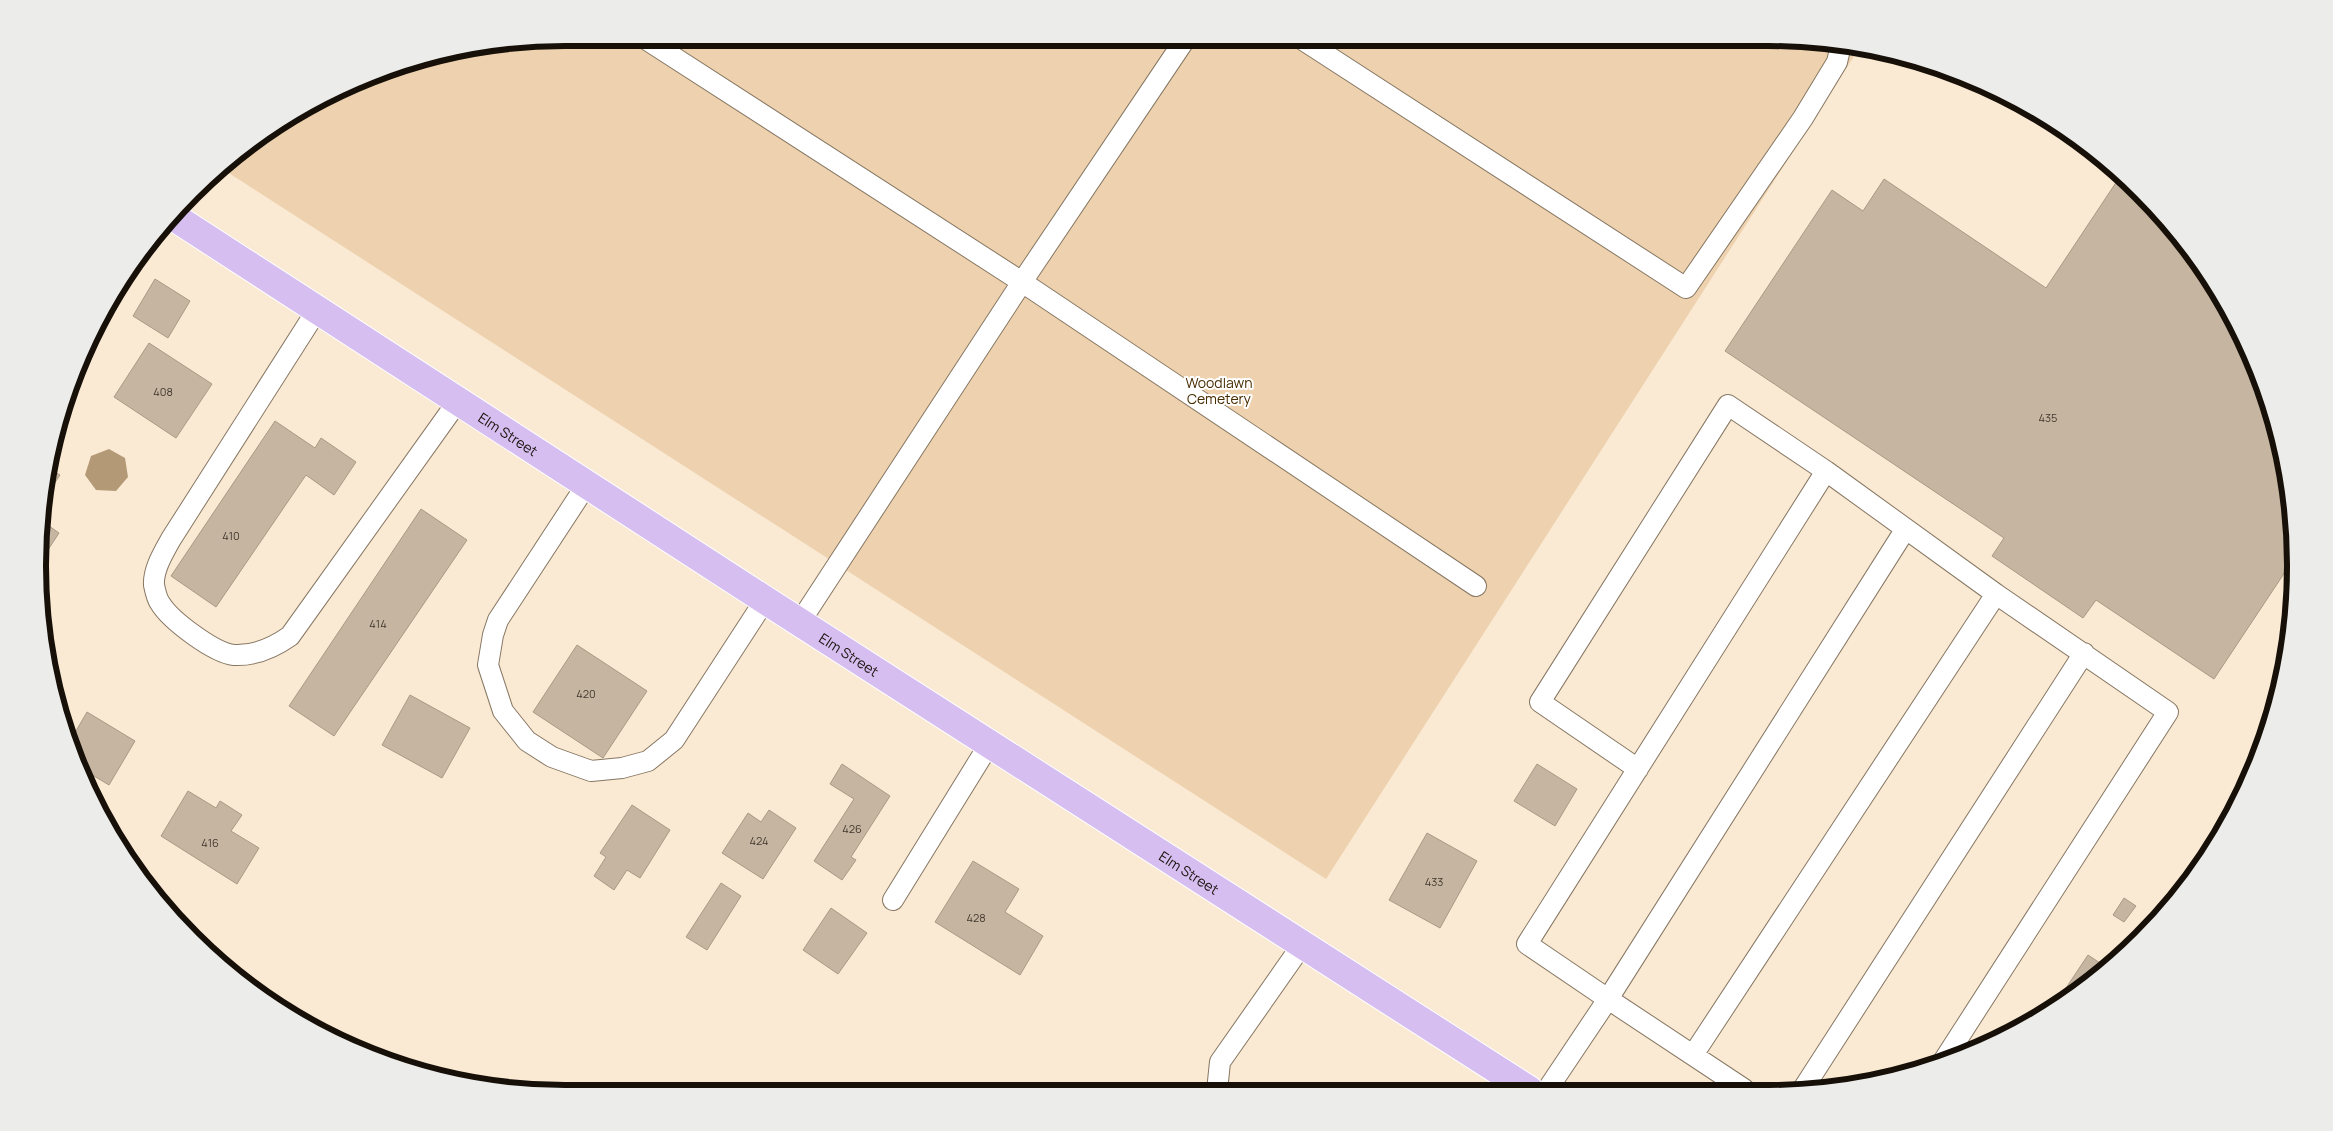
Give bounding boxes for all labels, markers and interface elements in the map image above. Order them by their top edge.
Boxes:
park label: Woodlawn Cemetery [1186,373,1252,408]
house number: 408 [153,384,173,399]
street label: Elm Street [475,407,542,460]
house number: 435 [2039,410,2057,425]
house number: 410 [222,528,240,543]
house number: 414 [369,616,387,631]
street label: Elm Street [816,628,883,680]
house number: 420 [576,686,596,701]
house number: 426 [842,821,862,836]
house number: 424 [749,833,769,848]
house number: 416 [201,835,219,850]
street label: Elm Street [1156,846,1223,898]
house number: 433 [1425,874,1443,889]
house number: 428 [966,910,986,925]

